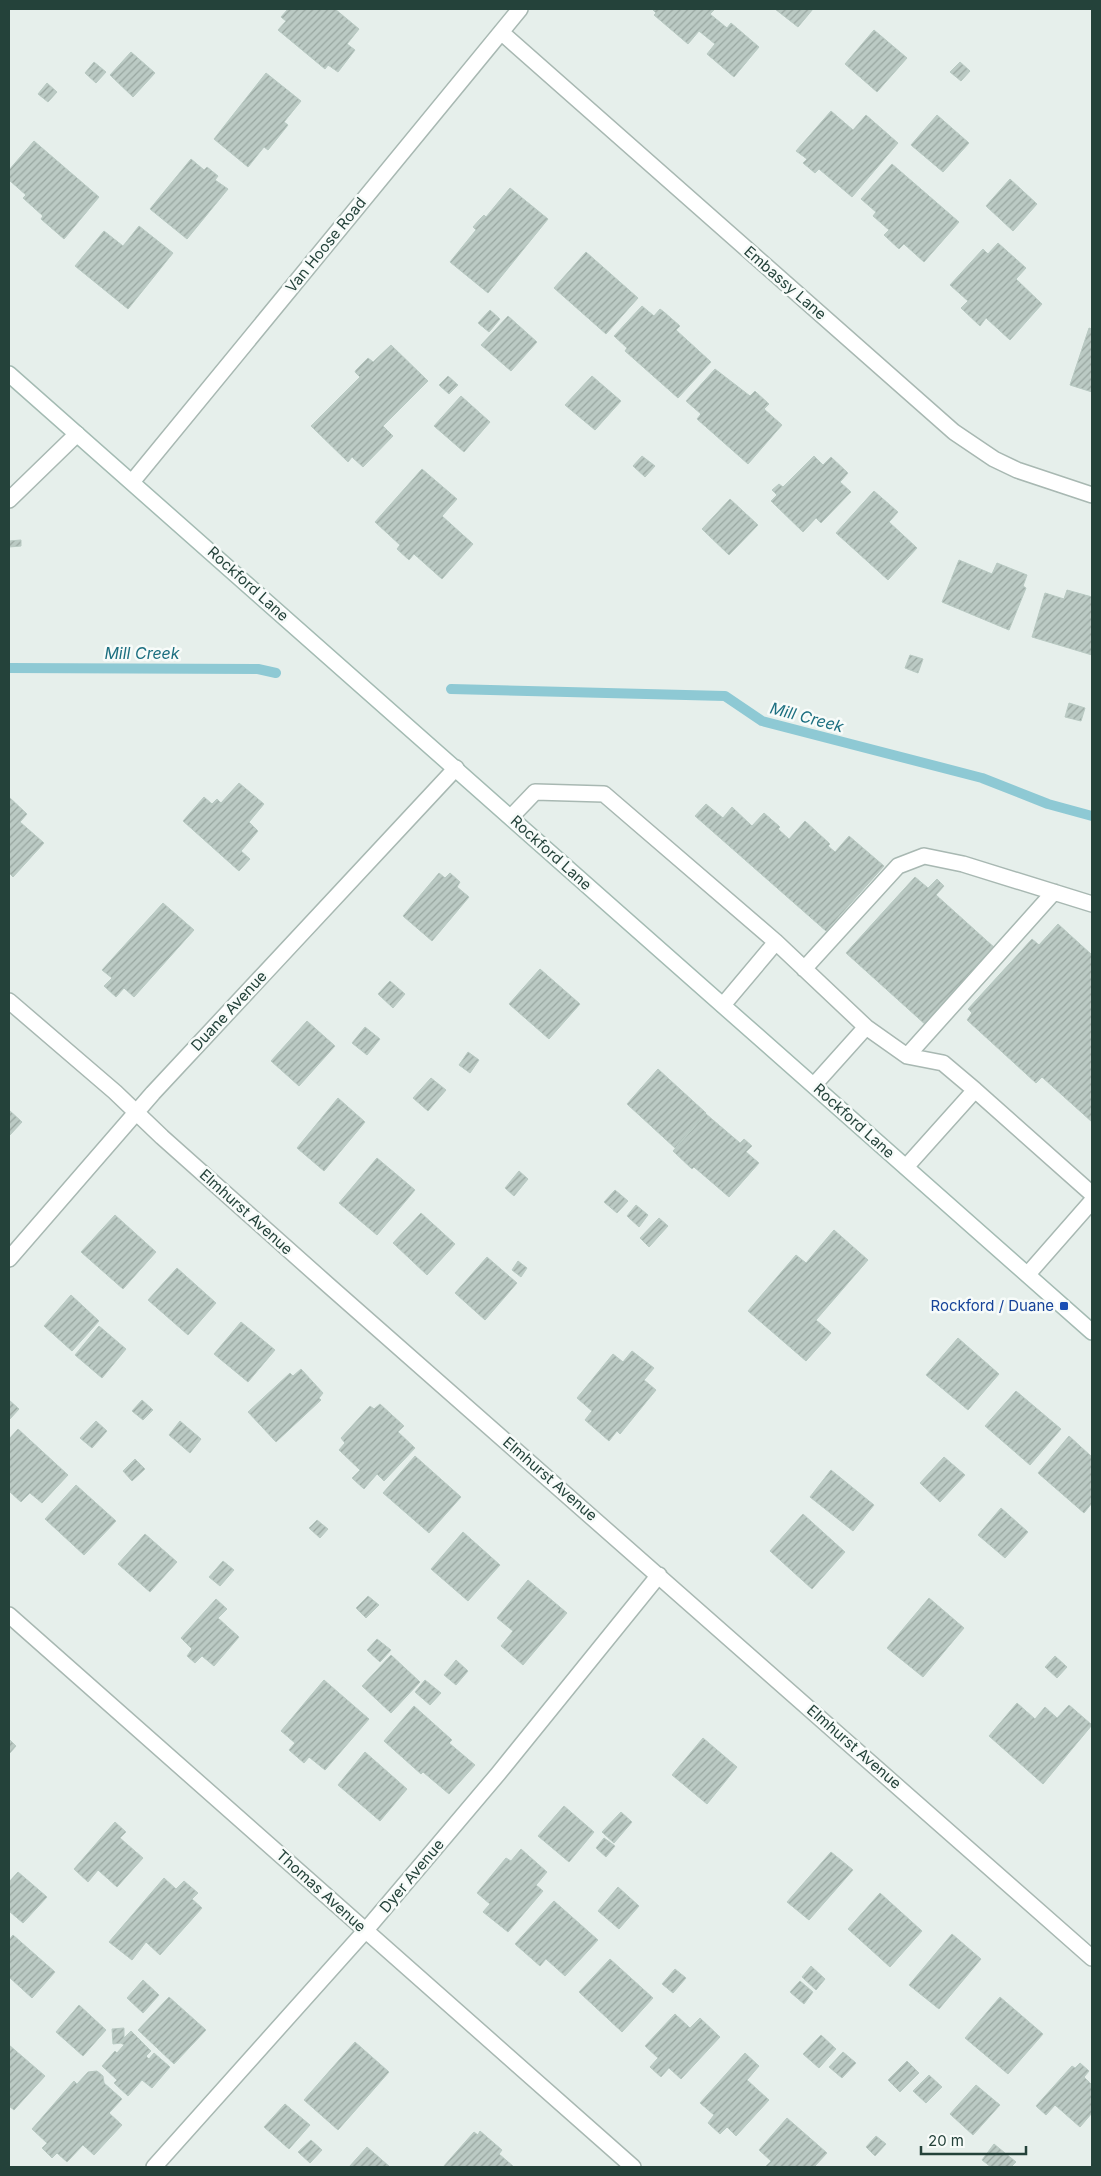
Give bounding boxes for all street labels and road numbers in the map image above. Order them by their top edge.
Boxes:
street label: Van Hoose Road [281,193,370,296]
street label: Embassy Lane [740,242,830,324]
street label: Rockford Lane [204,542,293,625]
street label: Rockford Lane [507,811,596,894]
street label: Duane Avenue [187,967,271,1055]
street label: Rockford Lane [810,1079,899,1162]
street label: Elmhurst Avenue [196,1165,297,1258]
street label: Elmhurst Avenue [499,1432,601,1525]
street label: Elmhurst Avenue [803,1700,905,1793]
street label: Dyer Avenue [375,1835,448,1916]
street label: Thomas Avenue [273,1845,370,1936]

